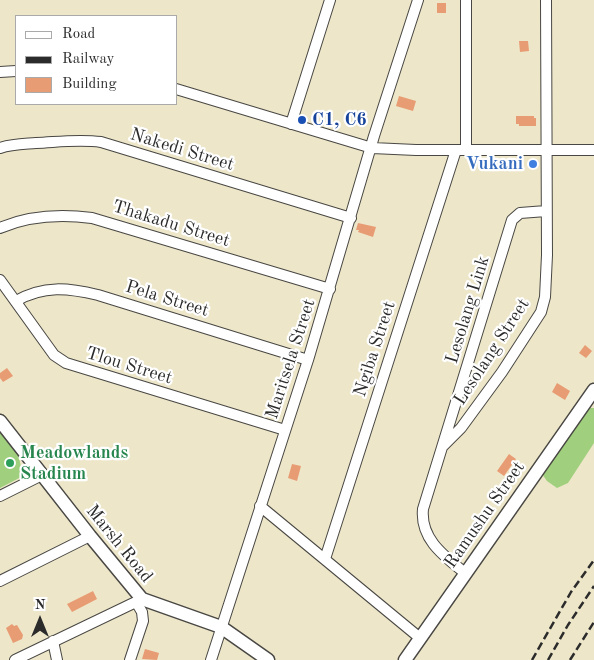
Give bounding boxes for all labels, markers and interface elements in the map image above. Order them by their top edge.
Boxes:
legend [15,15,178,105]
text: Road [62,27,95,42]
text: Railway [62,52,115,67]
text: Building [62,77,117,92]
place label: C1, C6 [312,109,367,131]
marker: C1, C6 [296,114,308,126]
street label: Nakedi Street [127,124,237,176]
place label: Vukani [466,153,523,175]
marker: Vukani [527,158,539,170]
street label: Thakadu Street [110,196,232,252]
street label: Lesolang Link [441,254,495,366]
street label: Pela Street [123,276,211,322]
street label: Lesolang Street [449,295,535,409]
street label: Maritsela Street [261,296,321,422]
street label: Ngiba Street [349,298,401,400]
street label: Tlou Street [83,343,175,389]
place label: Meadowlands Stadium [20,442,128,484]
marker: Meadowlands Stadium [4,457,16,469]
street label: Ramushu Street [440,457,530,573]
street label: Marsh Road [81,501,157,587]
north arrow [15,595,65,645]
text: N [35,598,45,612]

